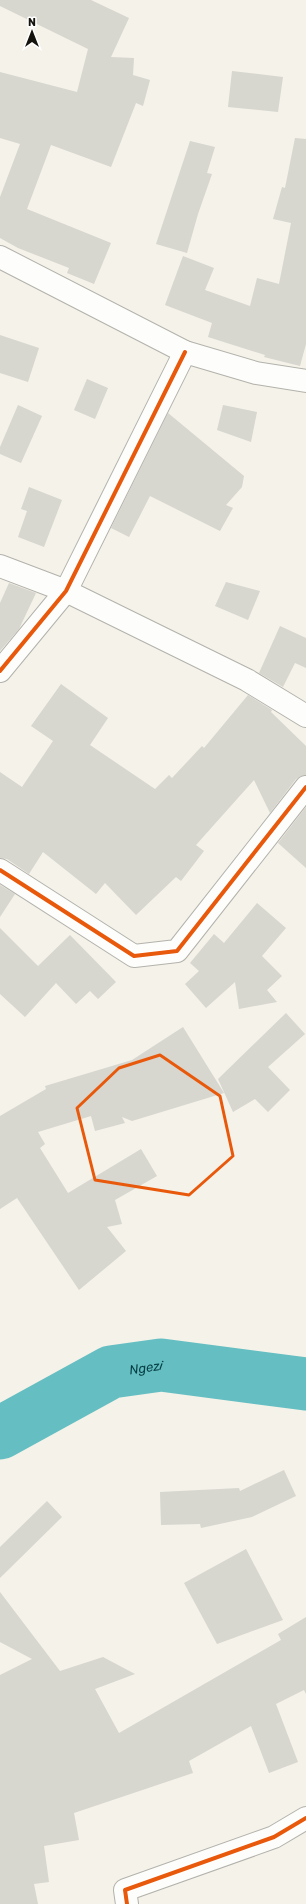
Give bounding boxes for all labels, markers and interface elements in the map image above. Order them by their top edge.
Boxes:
north arrow [12,12,52,52]
text: N [28,16,36,29]
water label: Ngezi [128,1357,165,1377]

